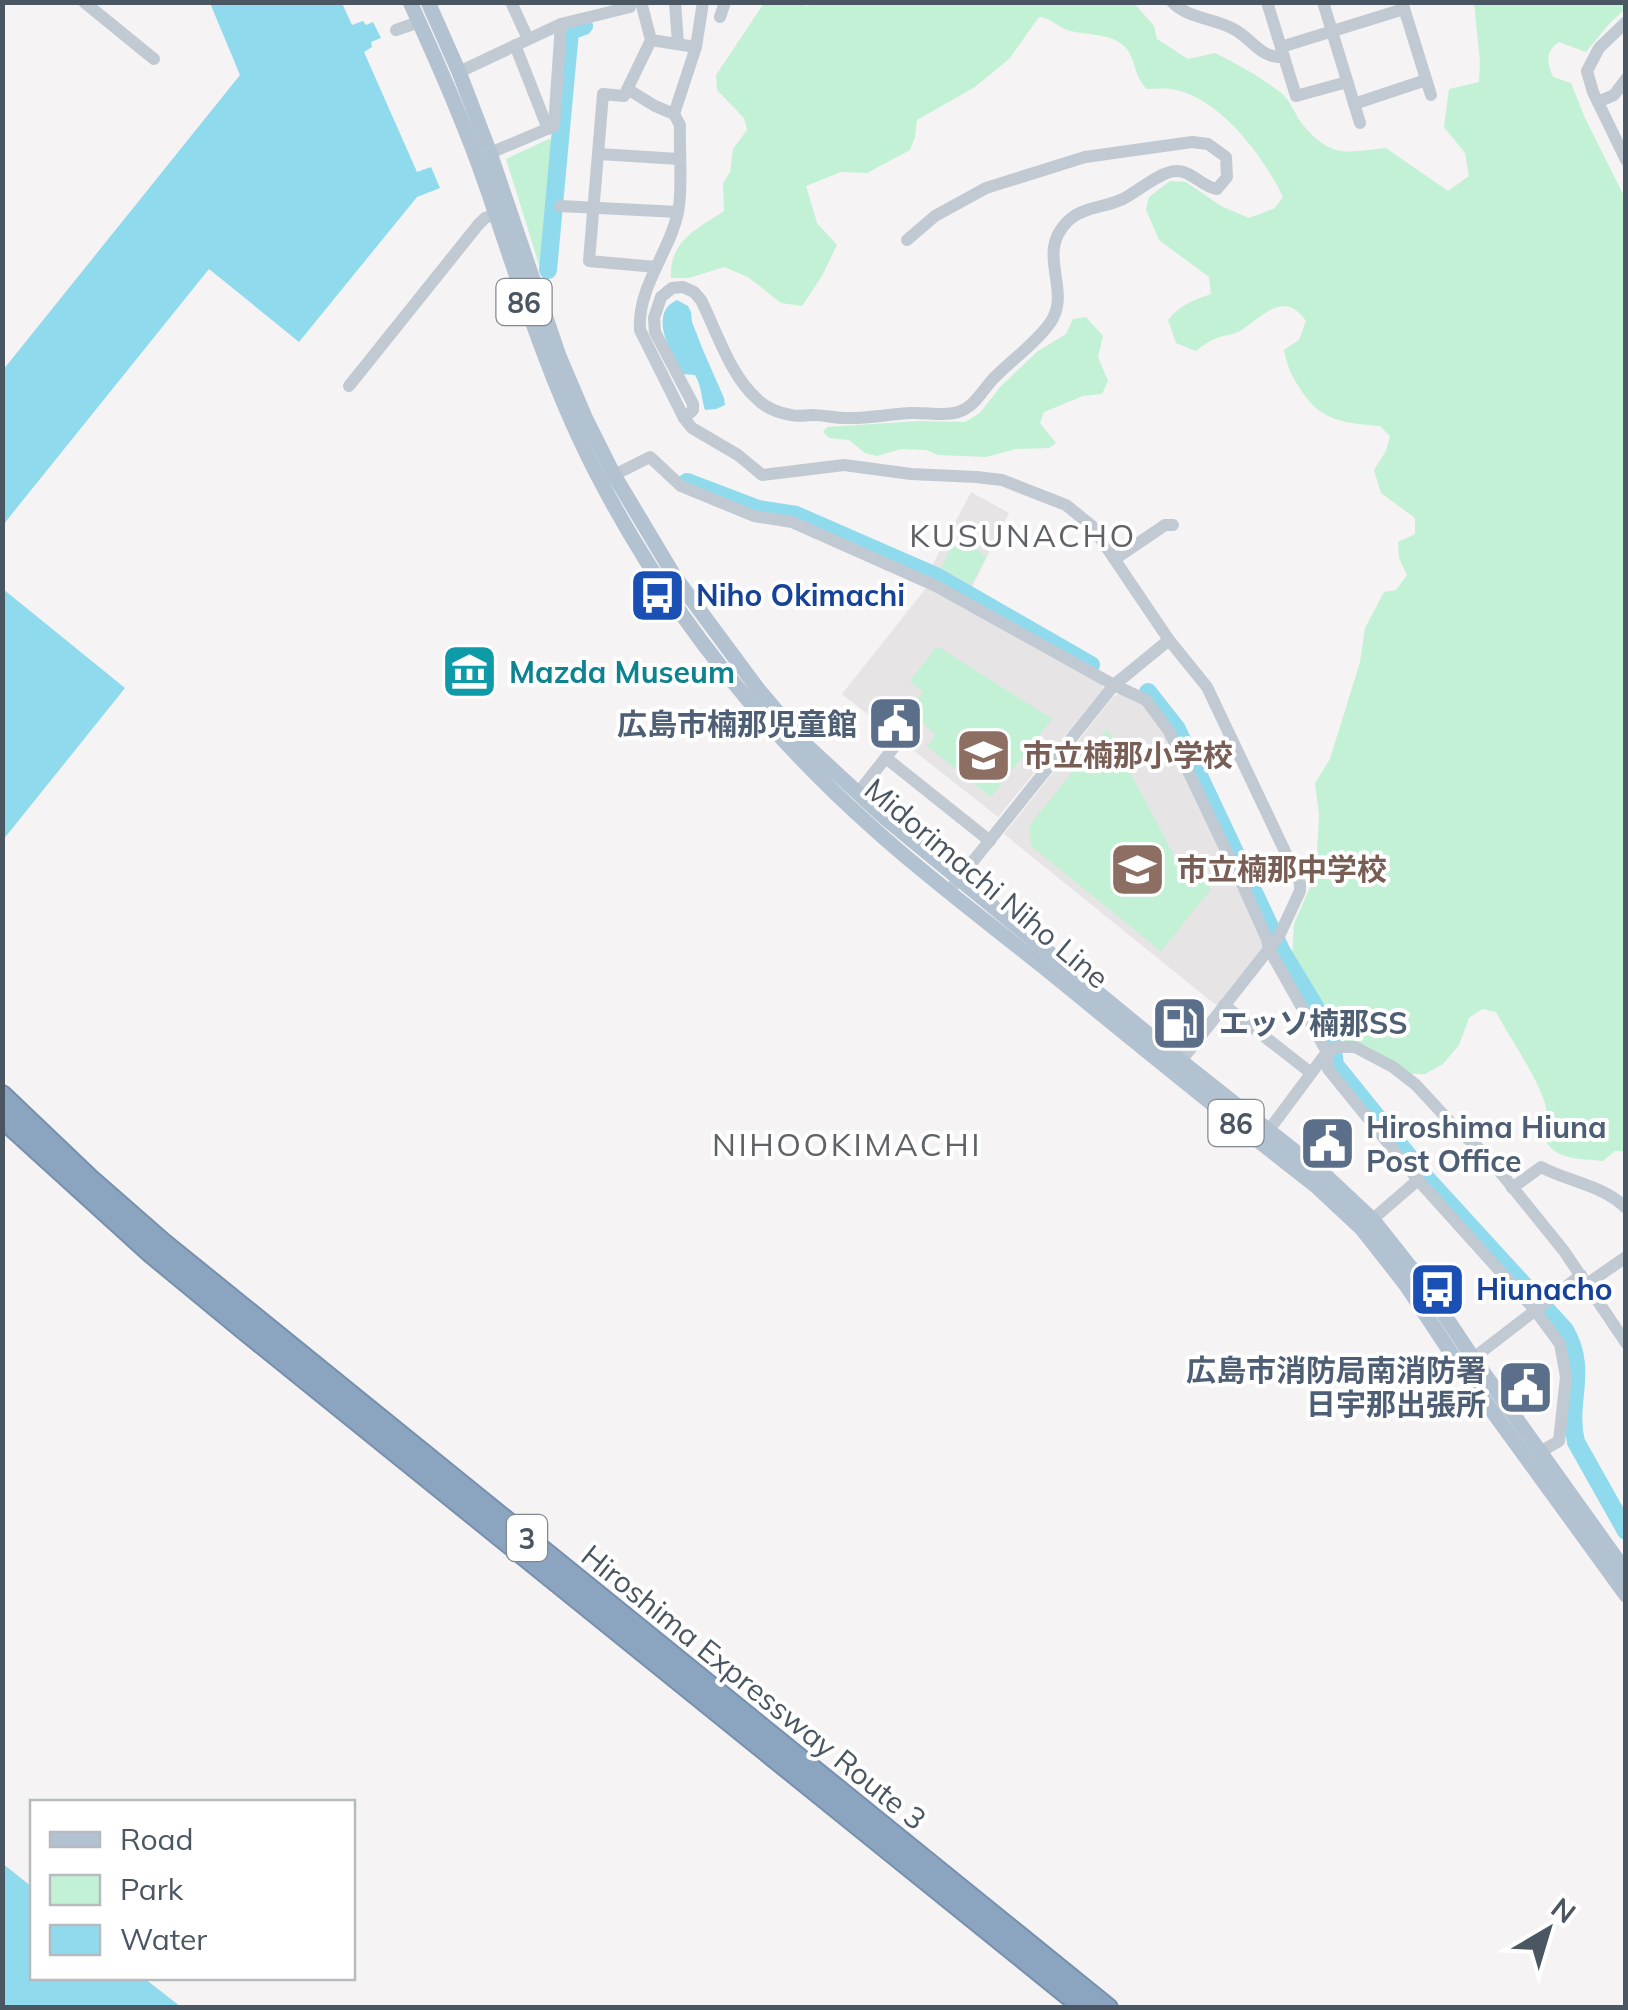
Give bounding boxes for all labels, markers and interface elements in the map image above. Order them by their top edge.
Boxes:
road number: 86 [496,279,552,325]
district label: KUSUNACHO [909,515,1137,555]
bus stop icon: Niho Okimachi [627,565,687,625]
place label: Niho Okimachi [696,576,905,614]
museum icon: Mazda Museum [440,642,500,702]
place label: Mazda Museum [509,653,735,691]
public building icon: 広島市楠那児童館 [866,694,926,754]
place label: 広島市楠那児童館 [617,705,857,743]
school or university icon: 市立楠那小学校 [954,725,1014,785]
place label: 市立楠那小学校 [1023,736,1233,774]
street label: Midorimachi Niho Line [857,770,1117,996]
school or university icon: 市立楠那中学校 [1108,839,1168,899]
place label: 市立楠那中学校 [1177,850,1387,888]
fuel station icon: エッソ楠那SS [1150,993,1210,1053]
place label: エッソ楠那SS [1219,1004,1408,1042]
road number: 86 [1208,1100,1264,1146]
place label: Hiroshima Hiuna Post Office [1366,1108,1607,1180]
public building icon: Hiroshima Hiuna Post Office [1297,1114,1357,1174]
district label: NIHOOKIMACHI [712,1124,982,1164]
bus stop icon: Hiunacho [1407,1259,1467,1319]
place label: Hiunacho [1476,1270,1613,1308]
place label: 広島市消防局南消防署 日宇那出張所 [1186,1351,1486,1423]
public building icon: 広島市消防局南消防署 日宇那出張所 [1495,1357,1555,1417]
road number: 3 [507,1515,547,1561]
street label: Hiroshima Expressway Route 3 [574,1536,934,1838]
legend [30,1800,355,1980]
text: Road [120,1820,194,1858]
text: Park [120,1870,184,1908]
north arrow [1498,1880,1598,1980]
text: N [1545,1890,1583,1930]
text: Water [120,1920,207,1958]

